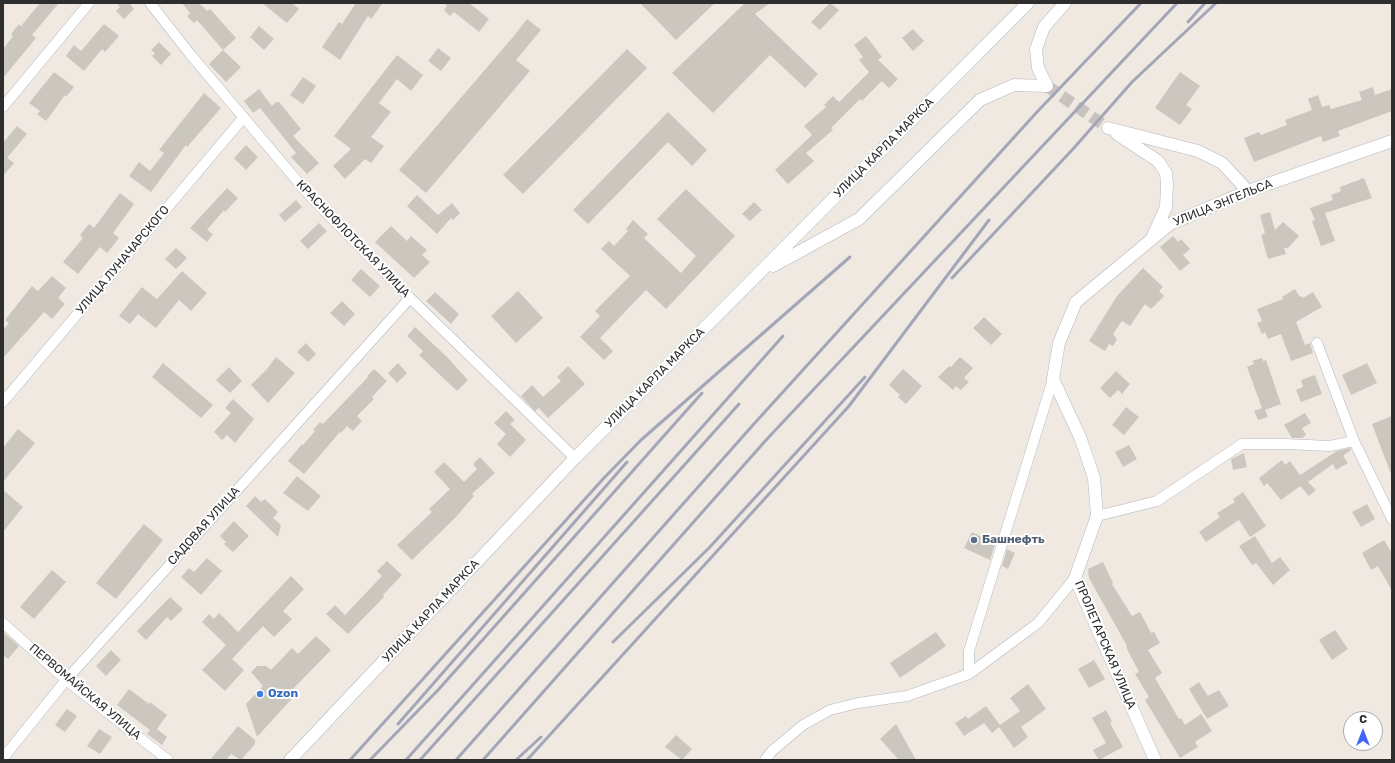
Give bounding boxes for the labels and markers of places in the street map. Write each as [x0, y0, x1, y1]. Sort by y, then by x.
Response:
place label: Башнефть [982, 533, 1045, 547]
marker: Башнефть [969, 535, 979, 545]
place label: Ozon [268, 687, 298, 701]
marker: Ozon [255, 689, 265, 699]

